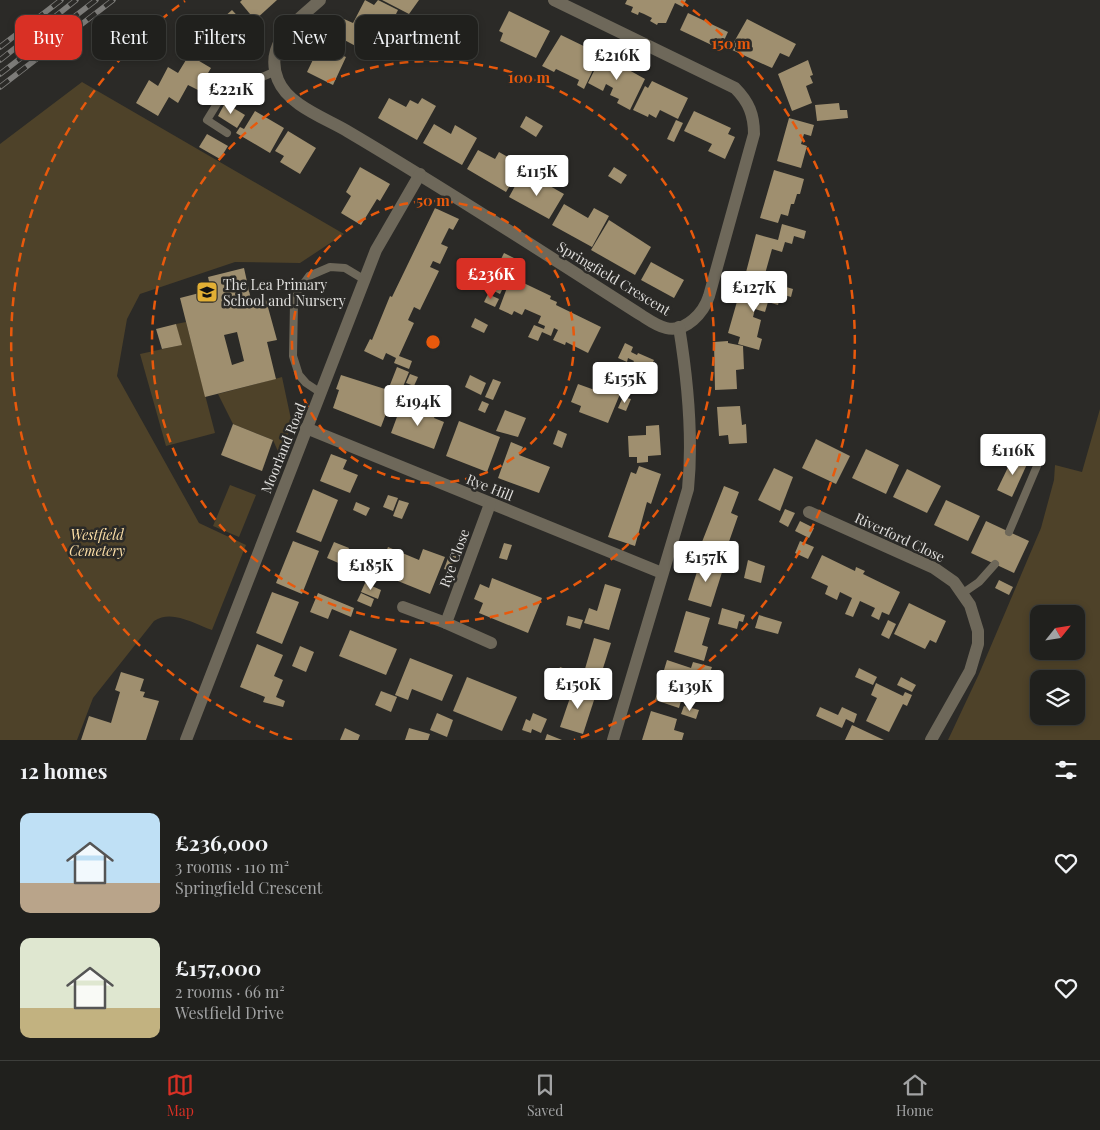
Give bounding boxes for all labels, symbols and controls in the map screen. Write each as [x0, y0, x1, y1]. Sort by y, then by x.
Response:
chip: Buy [15, 15, 82, 60]
chip: Rent [92, 15, 166, 60]
chip: Filters [176, 15, 264, 60]
chip: New [274, 15, 345, 60]
chip: Apartment [355, 15, 478, 60]
text: 150 m [711, 33, 751, 53]
pin: £216K [582, 38, 652, 81]
text: £216K [594, 44, 640, 65]
text: 100 m [508, 67, 551, 87]
pin: £221K [196, 72, 266, 115]
text: £221K [209, 78, 253, 99]
pin: £115K [502, 154, 572, 197]
text: £115K [516, 160, 558, 181]
text: 50 m [416, 190, 450, 210]
street label: Springfield Crescent [554, 237, 675, 320]
pin: £236K [456, 258, 526, 300]
text: £236K [467, 263, 515, 284]
pin: £127K [719, 270, 789, 313]
place label: The Lea Primary School and Nursery [223, 275, 346, 310]
text: £127K [732, 276, 776, 297]
school or university icon: The Lea Primary School and Nursery [195, 280, 219, 304]
centre of rings [424, 333, 442, 351]
pin: £155K [590, 362, 660, 404]
text: £155K [604, 367, 646, 388]
pin: £194K [383, 384, 453, 427]
text: £194K [395, 390, 441, 411]
street label: Moorland Road [256, 400, 310, 496]
pin: £116K [978, 434, 1048, 476]
text: £116K [991, 439, 1035, 460]
street label: Rye Hill [464, 469, 516, 505]
street label: Riverford Close [852, 508, 948, 566]
park label: Westfield Cemetery [69, 525, 125, 560]
street label: Rye Close [435, 526, 473, 590]
pin: £157K [671, 540, 741, 583]
text: £157K [685, 546, 727, 567]
pin: £185K [336, 548, 406, 591]
text: £185K [349, 554, 393, 575]
north arrow [1030, 605, 1085, 660]
map controls [1030, 605, 1085, 725]
pin: £150K [543, 668, 613, 710]
pin: £139K [655, 670, 725, 712]
button: layers [1030, 670, 1085, 725]
text: £150K [555, 673, 601, 694]
text: £139K [668, 675, 712, 696]
text: 12 homes [20, 756, 107, 784]
icon: filters [1052, 756, 1080, 784]
text: £236,000 [175, 828, 268, 856]
icon: home [60, 833, 120, 893]
icon: heart [1052, 849, 1080, 877]
text: 3 rooms · 110 m² [175, 856, 289, 877]
text: Springfield Crescent [175, 877, 322, 898]
text: £157,000 [175, 953, 261, 981]
icon: home [60, 958, 120, 1018]
icon: heart [1052, 974, 1080, 1002]
text: 2 rooms · 66 m² [175, 981, 285, 1002]
text: Westfield Drive [175, 1002, 284, 1023]
tab: Map [166, 1071, 194, 1120]
tab: Saved [527, 1071, 563, 1120]
tab: Home [896, 1071, 934, 1120]

